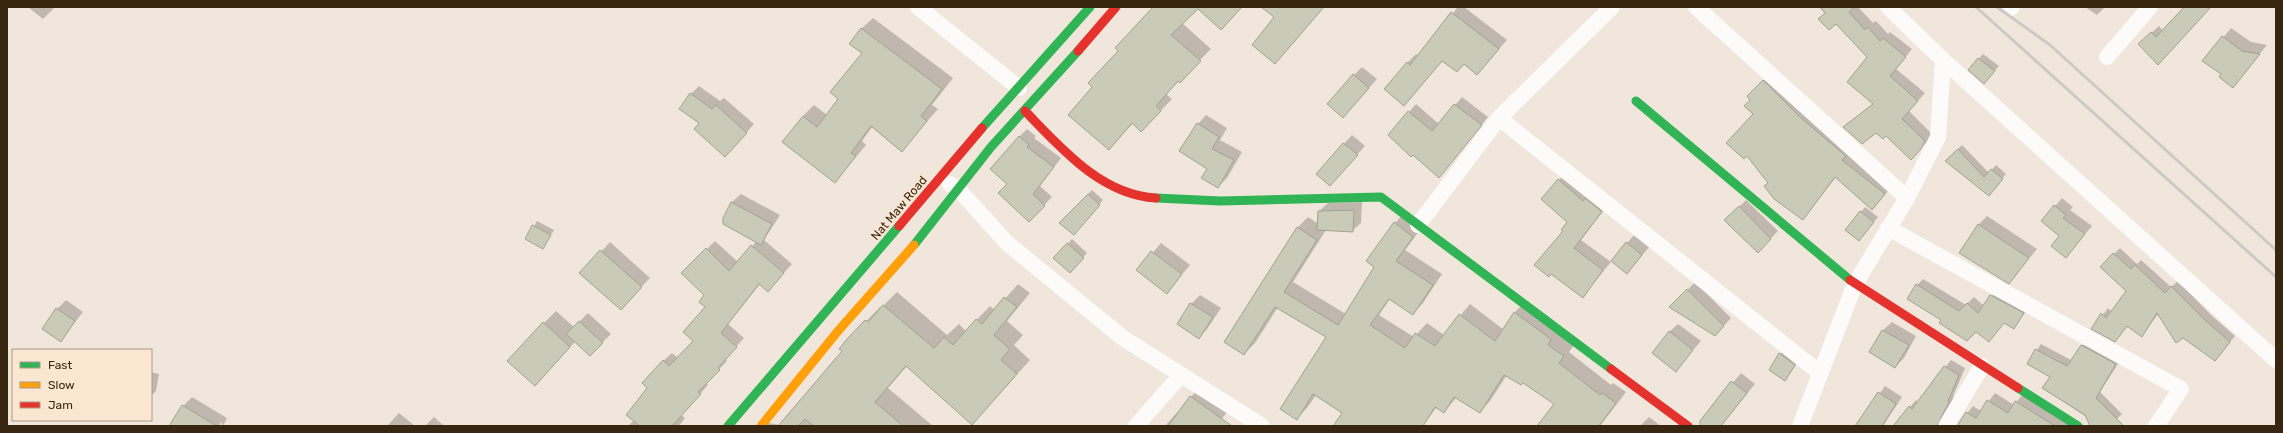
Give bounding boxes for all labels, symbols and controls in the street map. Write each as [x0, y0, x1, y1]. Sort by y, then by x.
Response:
street label: Nat Maw Road [868, 173, 930, 243]
legend [12, 349, 152, 421]
text: Fast [48, 358, 72, 372]
text: Slow [48, 378, 75, 392]
text: Jam [48, 398, 73, 412]

